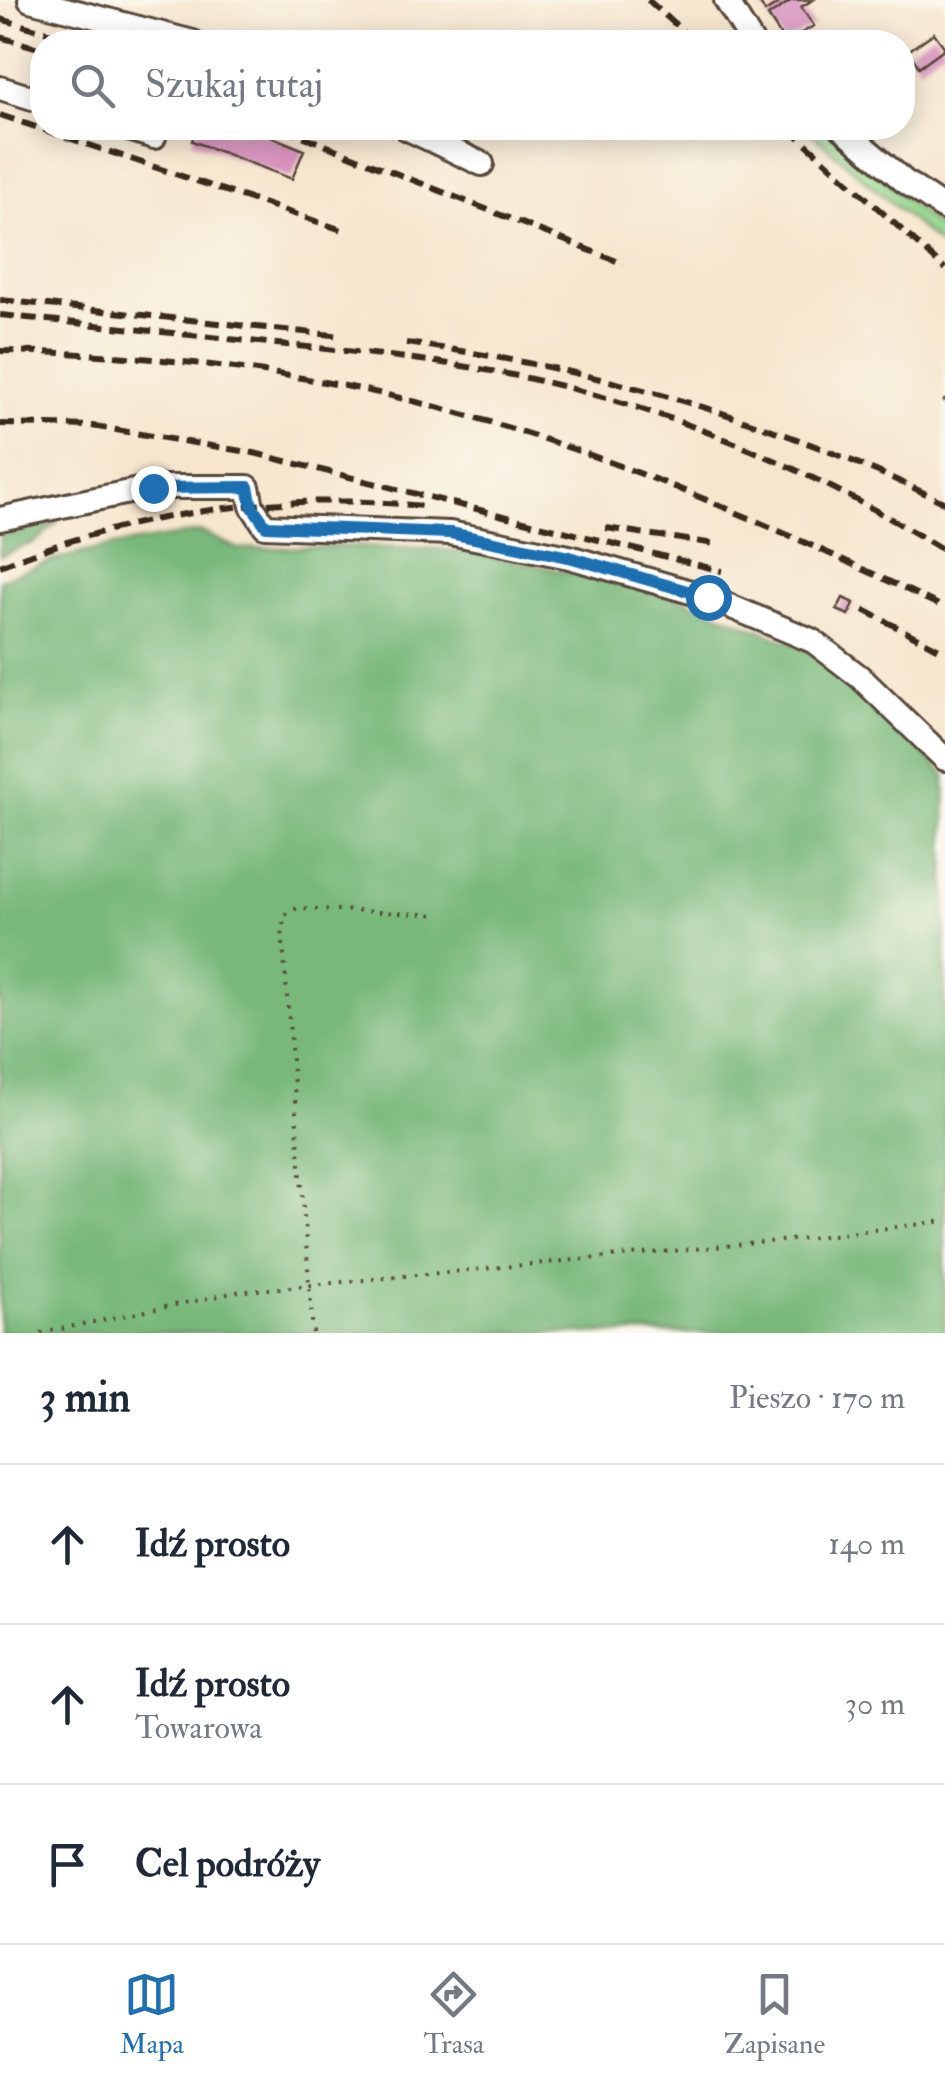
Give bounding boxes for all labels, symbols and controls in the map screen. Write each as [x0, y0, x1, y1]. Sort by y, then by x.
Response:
search box [30, 30, 915, 140]
icon: search [65, 58, 120, 113]
text: Szukaj tutaj [145, 61, 323, 109]
route end [131, 466, 177, 512]
route start [686, 575, 732, 621]
text: 3 min [40, 1372, 130, 1424]
text: Pieszo · 170 m [729, 1378, 905, 1418]
icon: ahead [40, 1517, 95, 1572]
text: Idź prosto [135, 1520, 290, 1568]
text: 140 m [828, 1524, 905, 1564]
text: Idź prosto [135, 1660, 290, 1708]
icon: ahead [40, 1677, 95, 1732]
text: 30 m [845, 1684, 905, 1724]
text: Towarowa [135, 1708, 262, 1748]
icon: arrive [40, 1837, 95, 1892]
text: Cel podróży [135, 1840, 320, 1888]
tab: Mapa [120, 1967, 184, 2062]
tab: Trasa [424, 1967, 484, 2062]
tab: Zapisane [724, 1967, 825, 2062]

